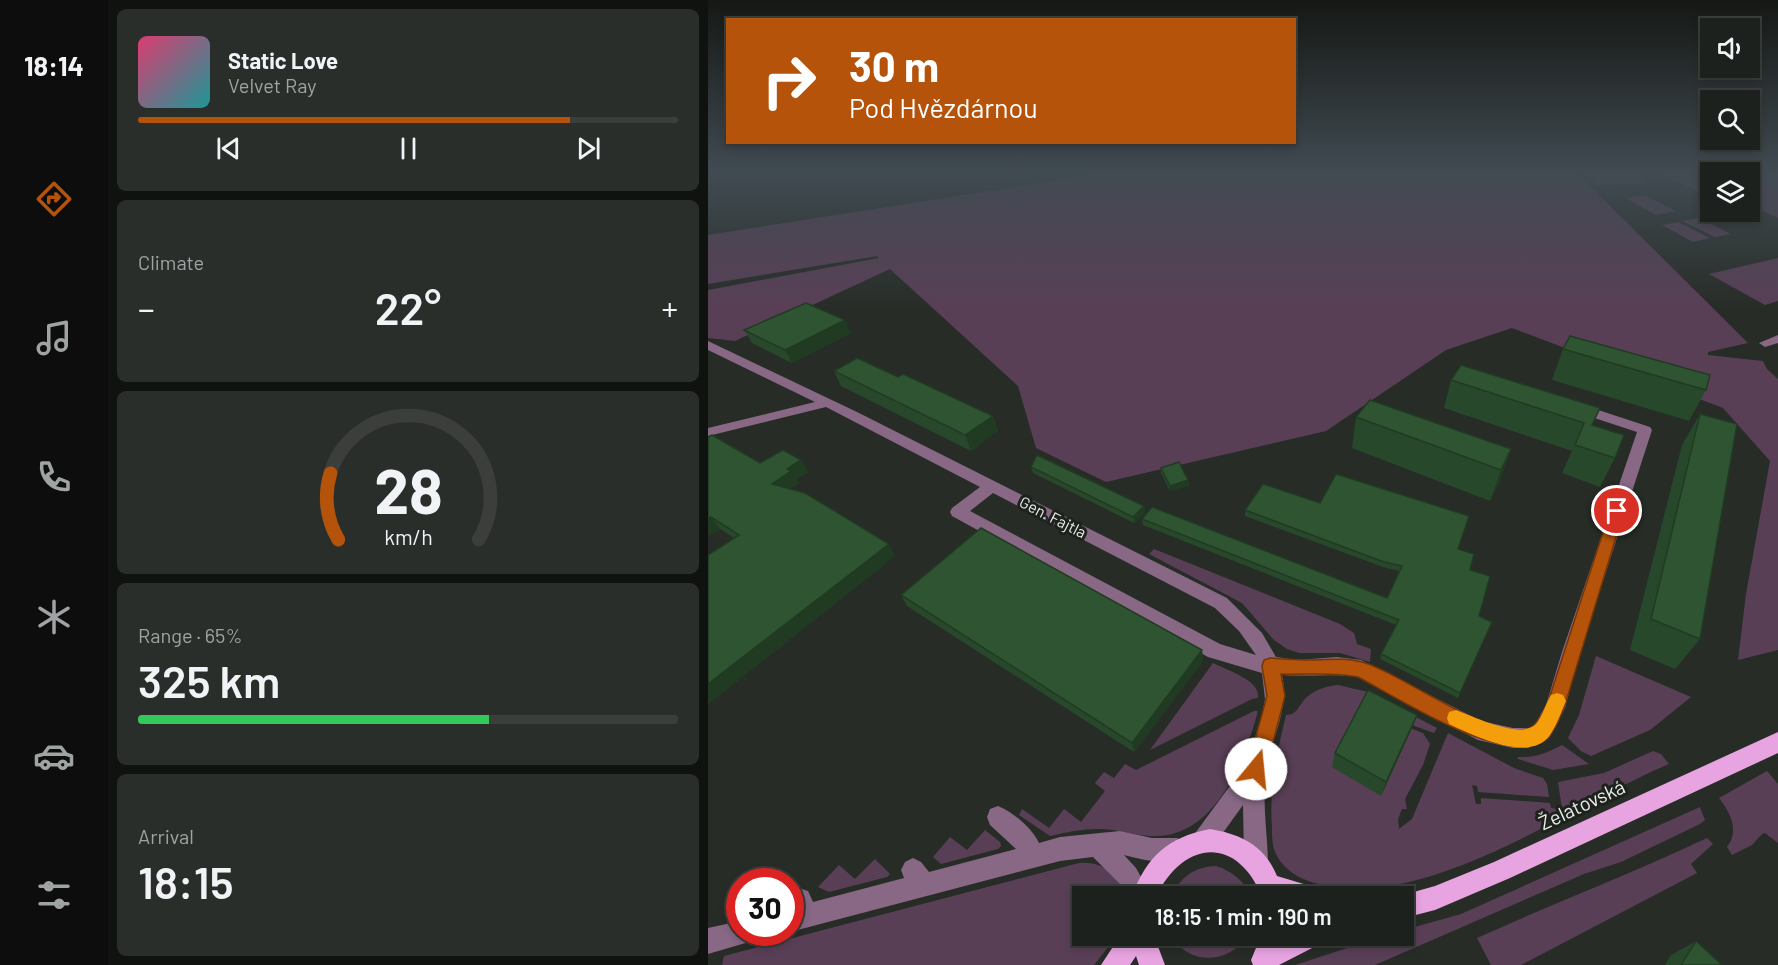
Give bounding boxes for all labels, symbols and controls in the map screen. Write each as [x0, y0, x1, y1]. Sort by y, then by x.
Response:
map controls [1700, 18, 1760, 222]
button: sound [1700, 18, 1760, 78]
text: 30 m [849, 40, 939, 90]
icon: right [750, 42, 828, 120]
text: Static Love [228, 47, 338, 73]
text: 18:14 [24, 49, 84, 81]
text: Velvet Ray [228, 73, 317, 97]
button: search [1700, 90, 1760, 150]
text: Pod Hvězdárnou [849, 91, 1038, 123]
icon: previous [212, 132, 245, 165]
icon: pause [392, 132, 425, 165]
icon: next [572, 132, 605, 165]
button: layers [1700, 162, 1760, 222]
icon: directions [33, 178, 75, 220]
text: Climate [138, 250, 204, 274]
text: 22° [375, 280, 441, 334]
text: − [138, 288, 155, 328]
text: + [661, 288, 678, 328]
icon: music [33, 317, 75, 359]
text: 28 [374, 452, 442, 526]
icon: phone [33, 456, 75, 498]
pin [1591, 485, 1642, 536]
street label: Gen. Fajtla [1017, 492, 1090, 542]
icon: arrive [1600, 494, 1633, 527]
text: km/h [384, 524, 432, 549]
icon: climate [33, 596, 75, 638]
text: Range · 65% [138, 623, 242, 647]
text: 325 km [138, 653, 280, 707]
icon: car [33, 735, 75, 777]
position arrow [1224, 737, 1288, 801]
street label: Želatovská [1535, 774, 1629, 834]
text: Arrival [138, 824, 194, 848]
text: 18:15 [138, 854, 234, 908]
speed limit sign: 30 [726, 868, 804, 946]
icon: filters [33, 874, 75, 916]
text: 18:15 · 1 min · 190 m [1155, 903, 1331, 929]

